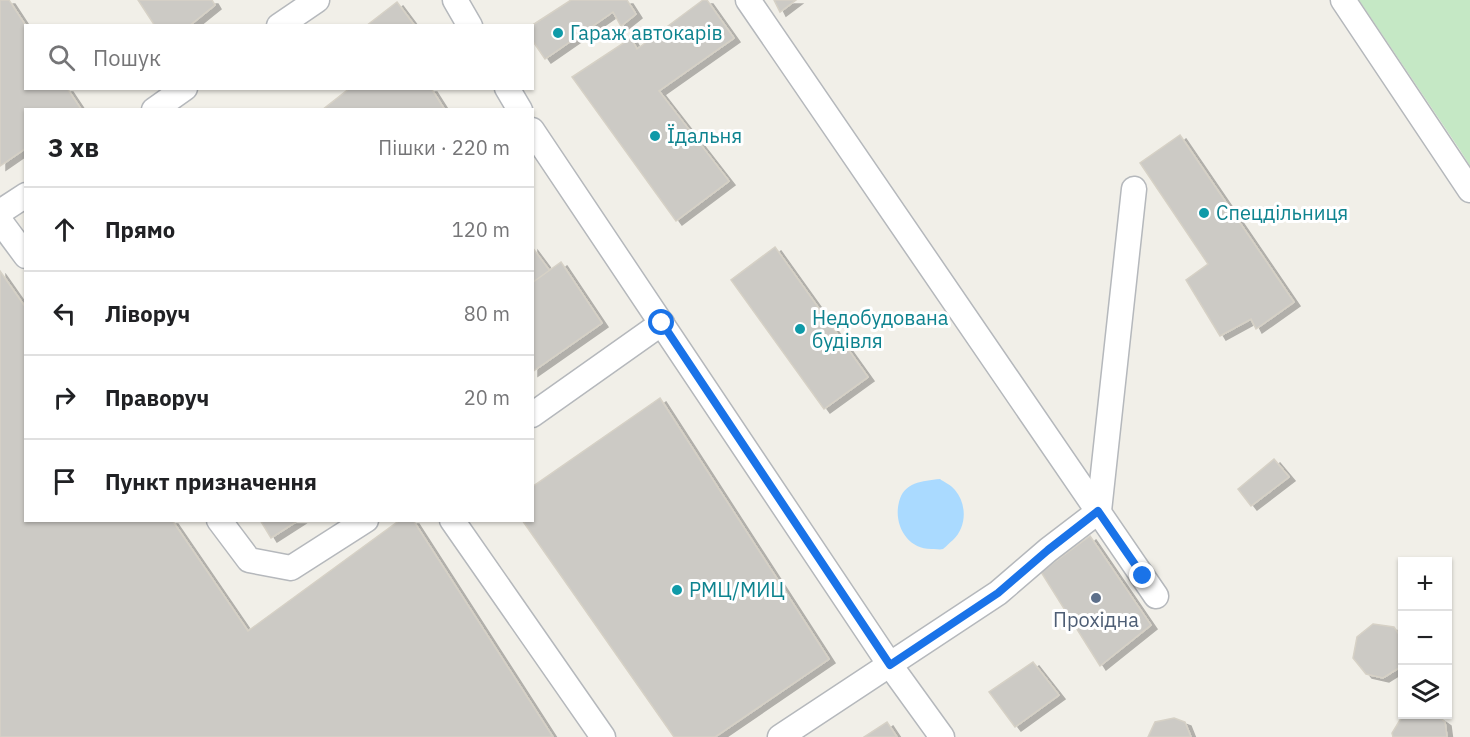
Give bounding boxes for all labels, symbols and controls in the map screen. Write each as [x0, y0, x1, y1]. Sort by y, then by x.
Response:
place label: Гараж автокарів [570, 19, 723, 46]
search box [24, 24, 534, 90]
marker: Гараж автокарів [551, 26, 565, 40]
icon: search [45, 41, 78, 74]
text: Пошук [93, 43, 161, 72]
place label: Їдальня [667, 122, 742, 149]
marker: Їдальня [648, 129, 662, 143]
text: 3 хв [48, 130, 99, 164]
text: Пішки · 220 m [378, 134, 510, 161]
place label: Спецдільниця [1216, 199, 1348, 226]
marker: Спецдільниця [1197, 206, 1211, 220]
icon: ahead [48, 213, 81, 246]
text: Прямо [105, 215, 175, 244]
text: 120 m [452, 216, 510, 243]
icon: left [48, 297, 81, 330]
text: Ліворуч [105, 299, 190, 328]
text: 80 m [464, 300, 510, 327]
place label: Недобудована будівля [812, 304, 949, 354]
route start [648, 309, 674, 335]
marker: Недобудована будівля [793, 322, 807, 336]
icon: right [48, 381, 81, 414]
text: Праворуч [105, 383, 209, 412]
text: 20 m [464, 384, 510, 411]
icon: arrive [48, 465, 81, 498]
text: Пункт призначення [105, 467, 317, 496]
map controls [1398, 557, 1452, 719]
button: + [1398, 557, 1452, 611]
route end [1129, 562, 1155, 588]
place label: РМЦ/МИЦ [689, 576, 785, 603]
marker: РМЦ/МИЦ [670, 583, 684, 597]
marker: Прохідна [1089, 591, 1103, 605]
place label: Прохідна [1053, 606, 1139, 633]
button: − [1398, 611, 1452, 665]
button: layers [1398, 665, 1452, 719]

